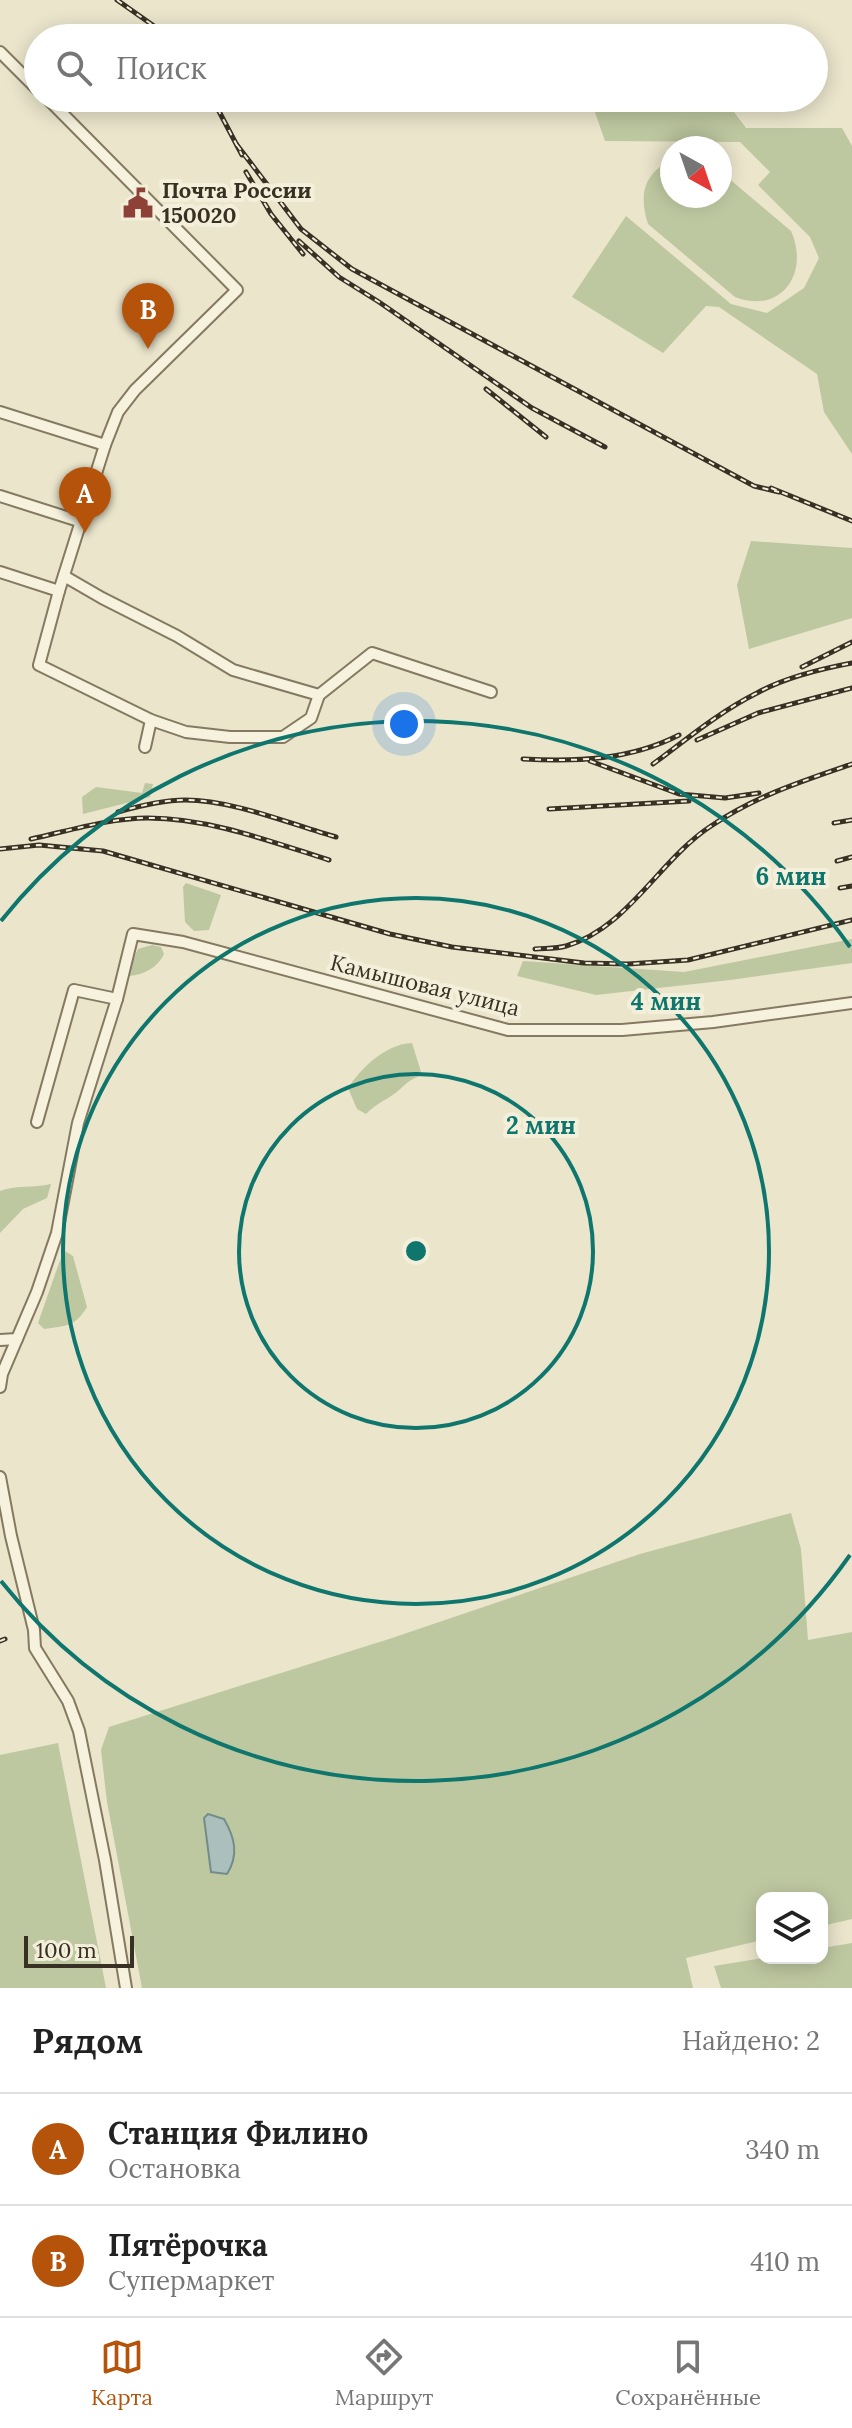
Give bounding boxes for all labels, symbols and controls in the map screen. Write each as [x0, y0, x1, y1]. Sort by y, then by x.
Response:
search box [24, 24, 828, 112]
icon: search [52, 46, 96, 90]
text: Поиск [116, 49, 207, 87]
north arrow [660, 136, 732, 208]
place label: Почта России 150020 [162, 176, 312, 229]
public building icon: Почта России 150020 [121, 186, 155, 220]
pin: B [122, 283, 174, 349]
pin: A [59, 467, 111, 533]
your location [384, 704, 424, 744]
text: 6 мин [755, 861, 827, 892]
street label: Камышовая улица [328, 948, 522, 1022]
text: 4 мин [631, 986, 701, 1017]
text: 2 мин [506, 1110, 576, 1141]
centre of rings [402, 1237, 430, 1265]
map controls [756, 1892, 828, 1964]
button: layers [756, 1892, 828, 1964]
scale bar [24, 1932, 134, 1968]
text: 100 m [36, 1936, 97, 1964]
text: Рядом [32, 2019, 143, 2062]
text: Найдено: 2 [682, 2024, 820, 2057]
text: Станция Филино [108, 2114, 368, 2152]
text: A [49, 2133, 67, 2166]
text: 340 m [745, 2133, 820, 2166]
text: Остановка [108, 2152, 241, 2185]
text: Пятёрочка [108, 2226, 268, 2264]
text: B [49, 2245, 67, 2278]
text: 410 m [750, 2245, 820, 2278]
text: Супермаркет [108, 2264, 274, 2297]
tab: Карта [91, 2335, 153, 2411]
tab: Маршрут [335, 2335, 433, 2411]
tab: Сохранённые [615, 2335, 761, 2411]

